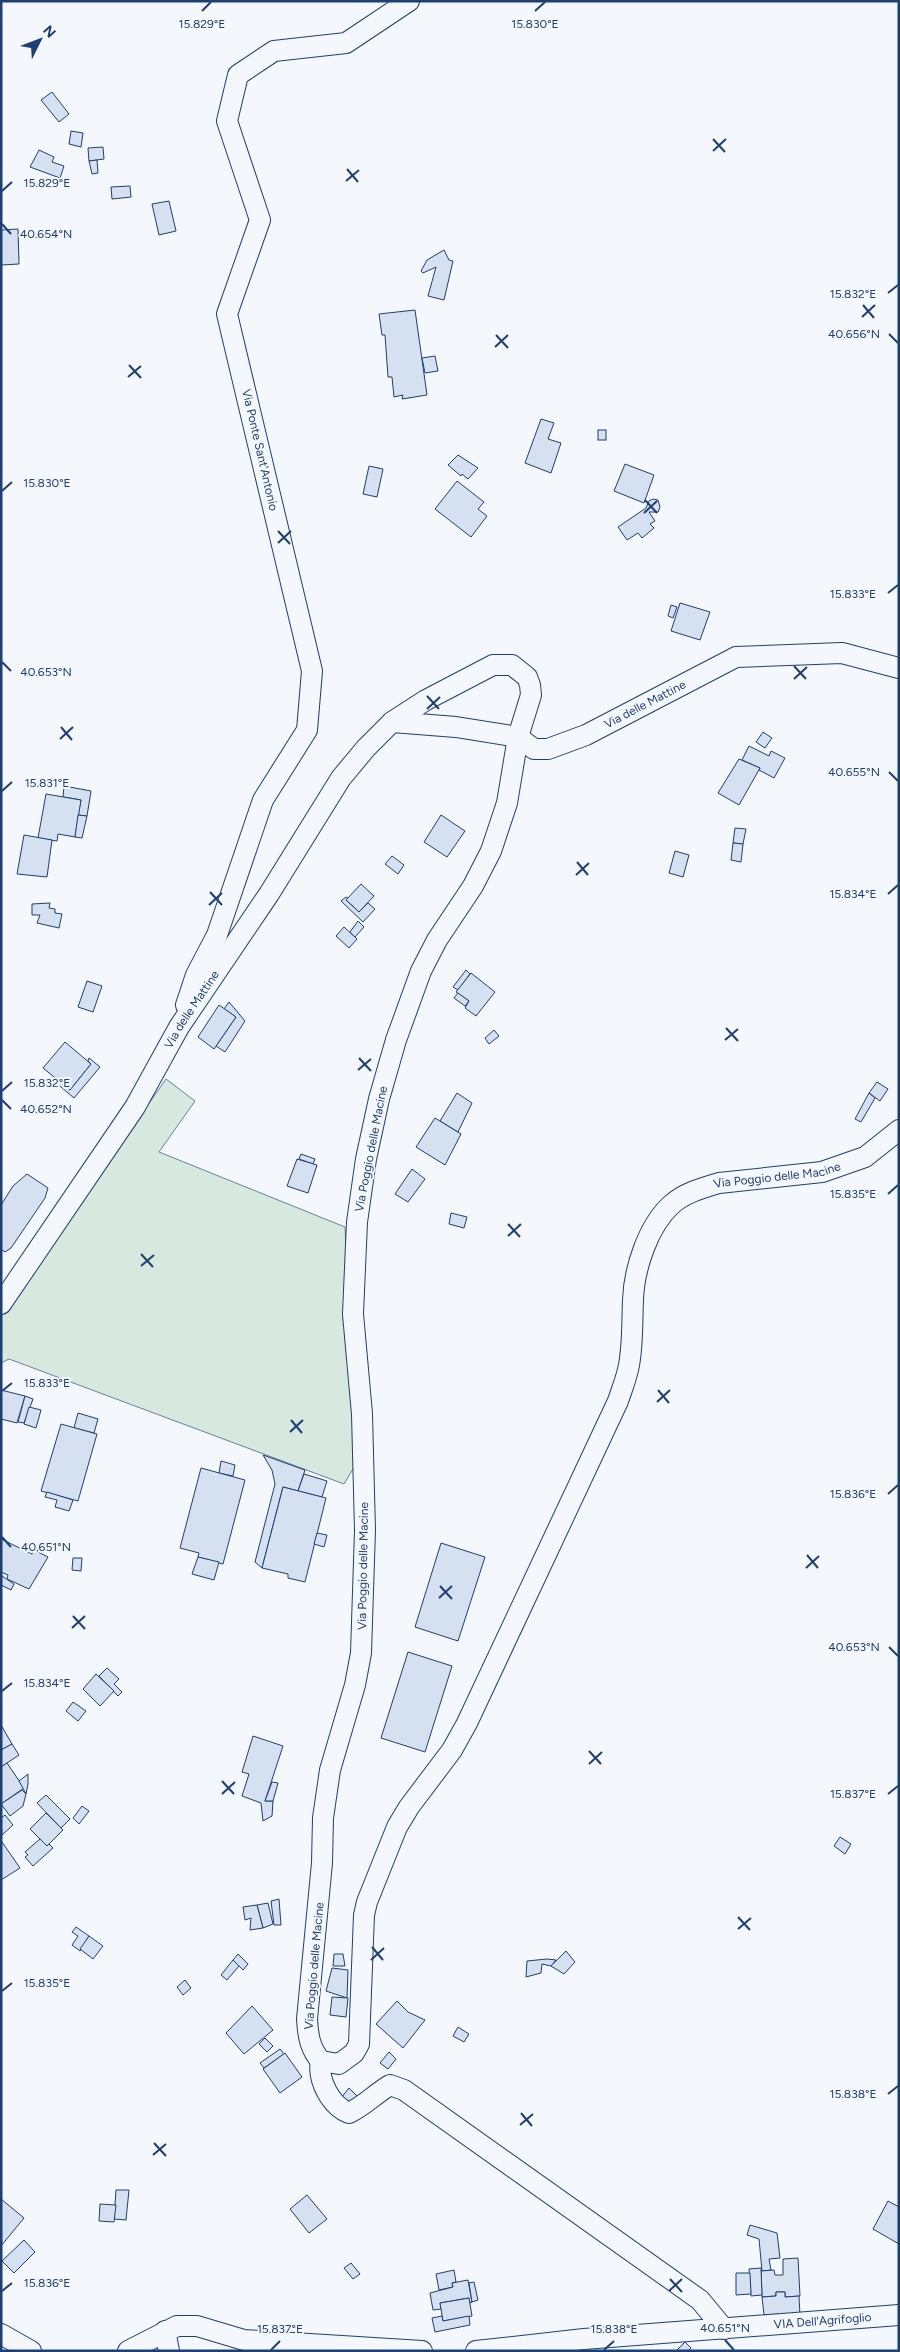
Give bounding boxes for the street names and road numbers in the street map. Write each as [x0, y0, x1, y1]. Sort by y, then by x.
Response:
street label: Via Ponte Sant'Antonio [239, 388, 281, 512]
street label: Via delle Mattine [602, 677, 689, 731]
street label: Via delle Mattine [161, 968, 222, 1051]
street label: Via Poggio delle Macine [352, 1084, 390, 1213]
street label: Via Poggio delle Macine [712, 1159, 843, 1191]
street label: Via Poggio delle Macine [355, 1501, 371, 1630]
street label: Via Poggio delle Macine [301, 1901, 327, 2030]
street label: VIA Dell'Agrifoglio [773, 2310, 872, 2332]

